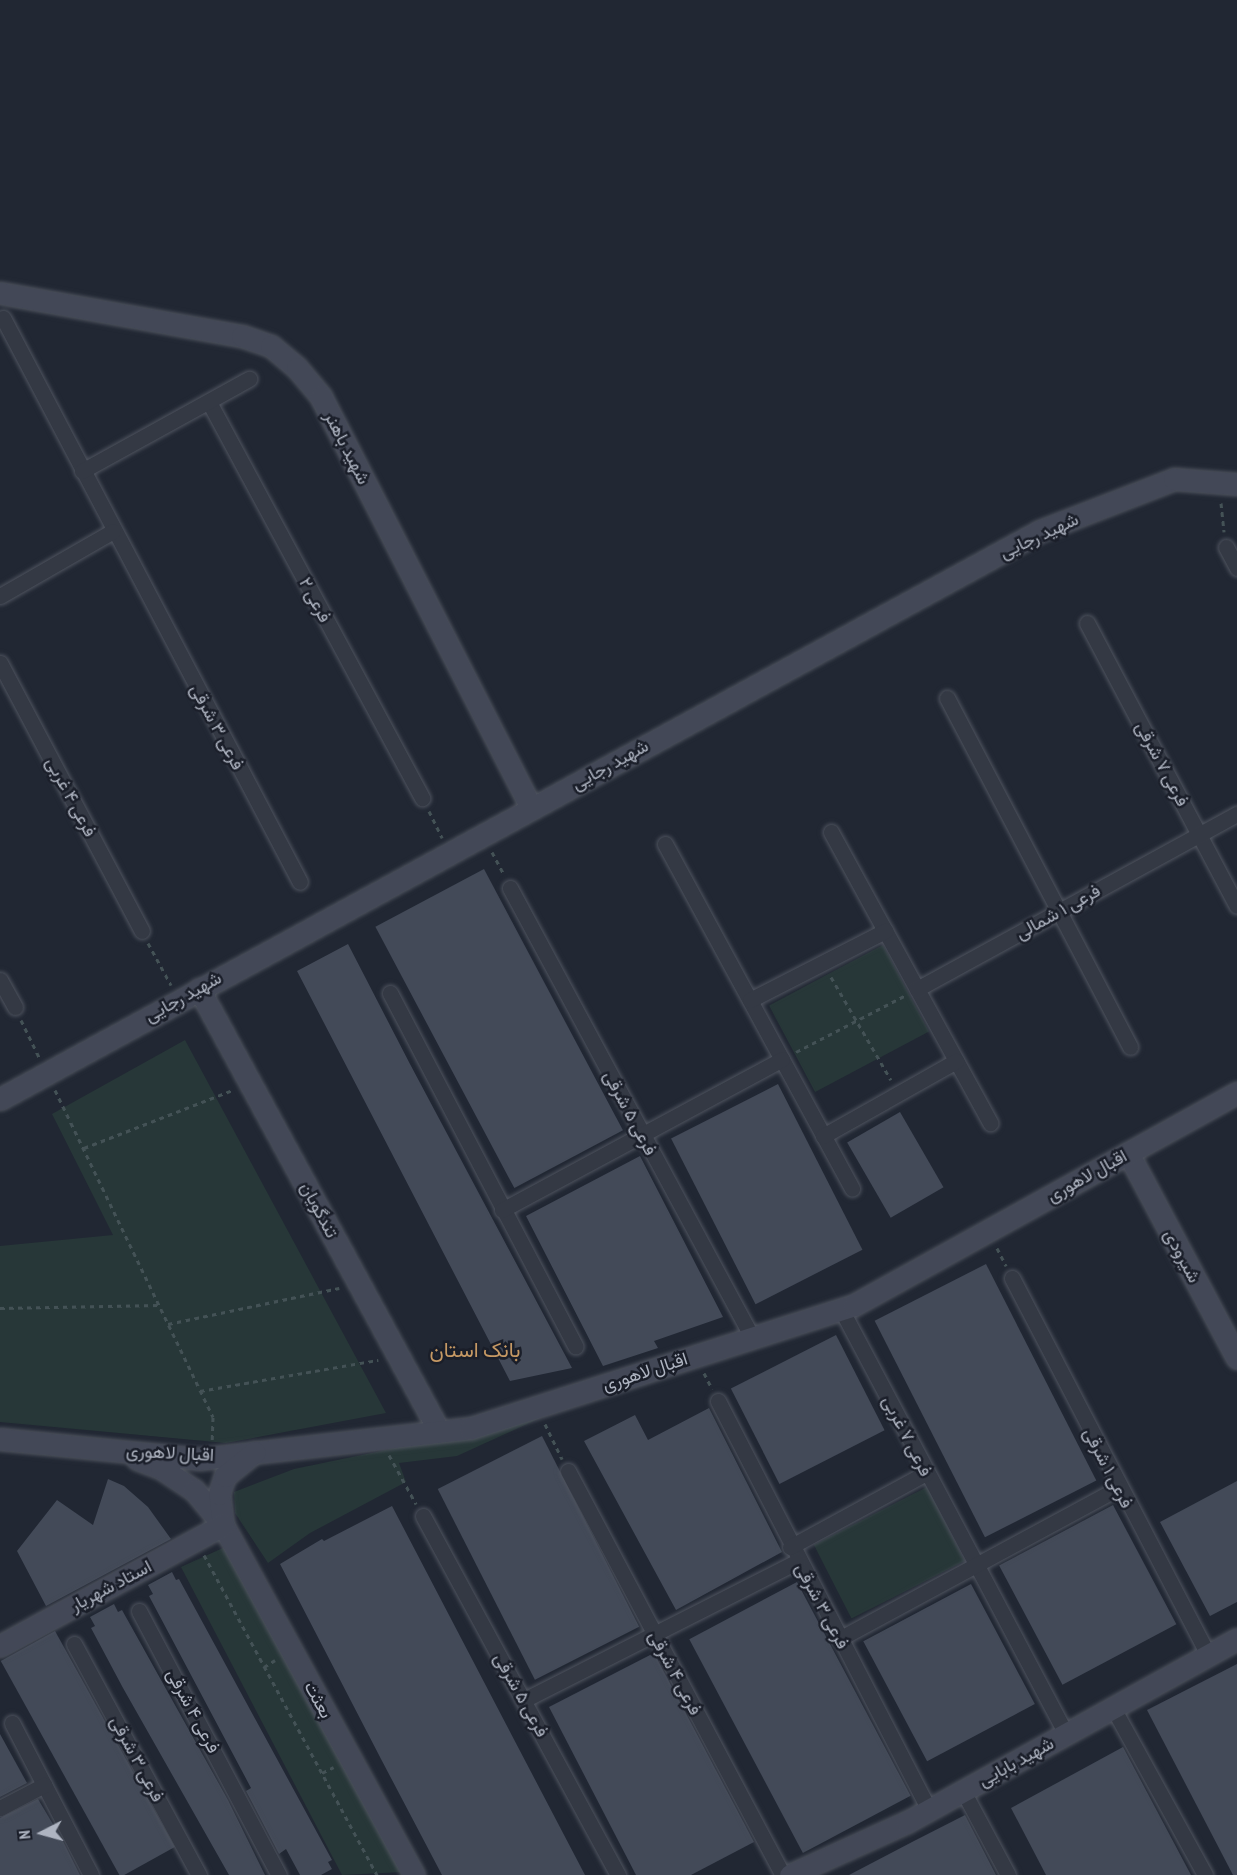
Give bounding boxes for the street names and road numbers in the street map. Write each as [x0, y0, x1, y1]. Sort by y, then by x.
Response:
street label: شهید باهنر [320, 408, 374, 488]
street label: شهید رجایی [996, 508, 1082, 564]
street label: فرعی ۲ [294, 574, 336, 626]
street label: فرعی ۳ شرقی [185, 680, 249, 774]
street label: فرعی ۷ شرقی [1131, 718, 1193, 810]
street label: شهید رجایی [568, 735, 652, 795]
street label: فرعی ۴ غربی [41, 753, 101, 841]
street label: فرعی ۱ شمالی [1012, 880, 1104, 944]
street label: شهید رجایی [141, 967, 225, 1027]
street label: فرعی ۵ شرقی [599, 1067, 661, 1159]
street label: اقبال لاهوری [1043, 1145, 1131, 1207]
street label: تندگویان [295, 1178, 343, 1242]
street label: شیرودی [1159, 1226, 1205, 1286]
street label: اقبال لاهوری [600, 1348, 690, 1396]
street label: فرعی ۷ غربی [877, 1392, 937, 1480]
street label: فرعی ۱ شرقی [1079, 1424, 1137, 1512]
street label: اقبال لاهوری [125, 1440, 215, 1466]
street label: استاد شهریار [67, 1556, 155, 1616]
street label: فرعی ۳ شرقی [790, 1559, 854, 1653]
street label: فرعی ۴ شرقی [644, 1627, 706, 1719]
street label: فرعی ۵ شرقی [489, 1649, 553, 1741]
street label: فرعی ۴ شرقی [162, 1665, 224, 1757]
street label: بعثت [299, 1678, 337, 1722]
street label: فرعی ۳ شرقی [105, 1712, 169, 1806]
street label: شهید بابایی [975, 1732, 1057, 1792]

